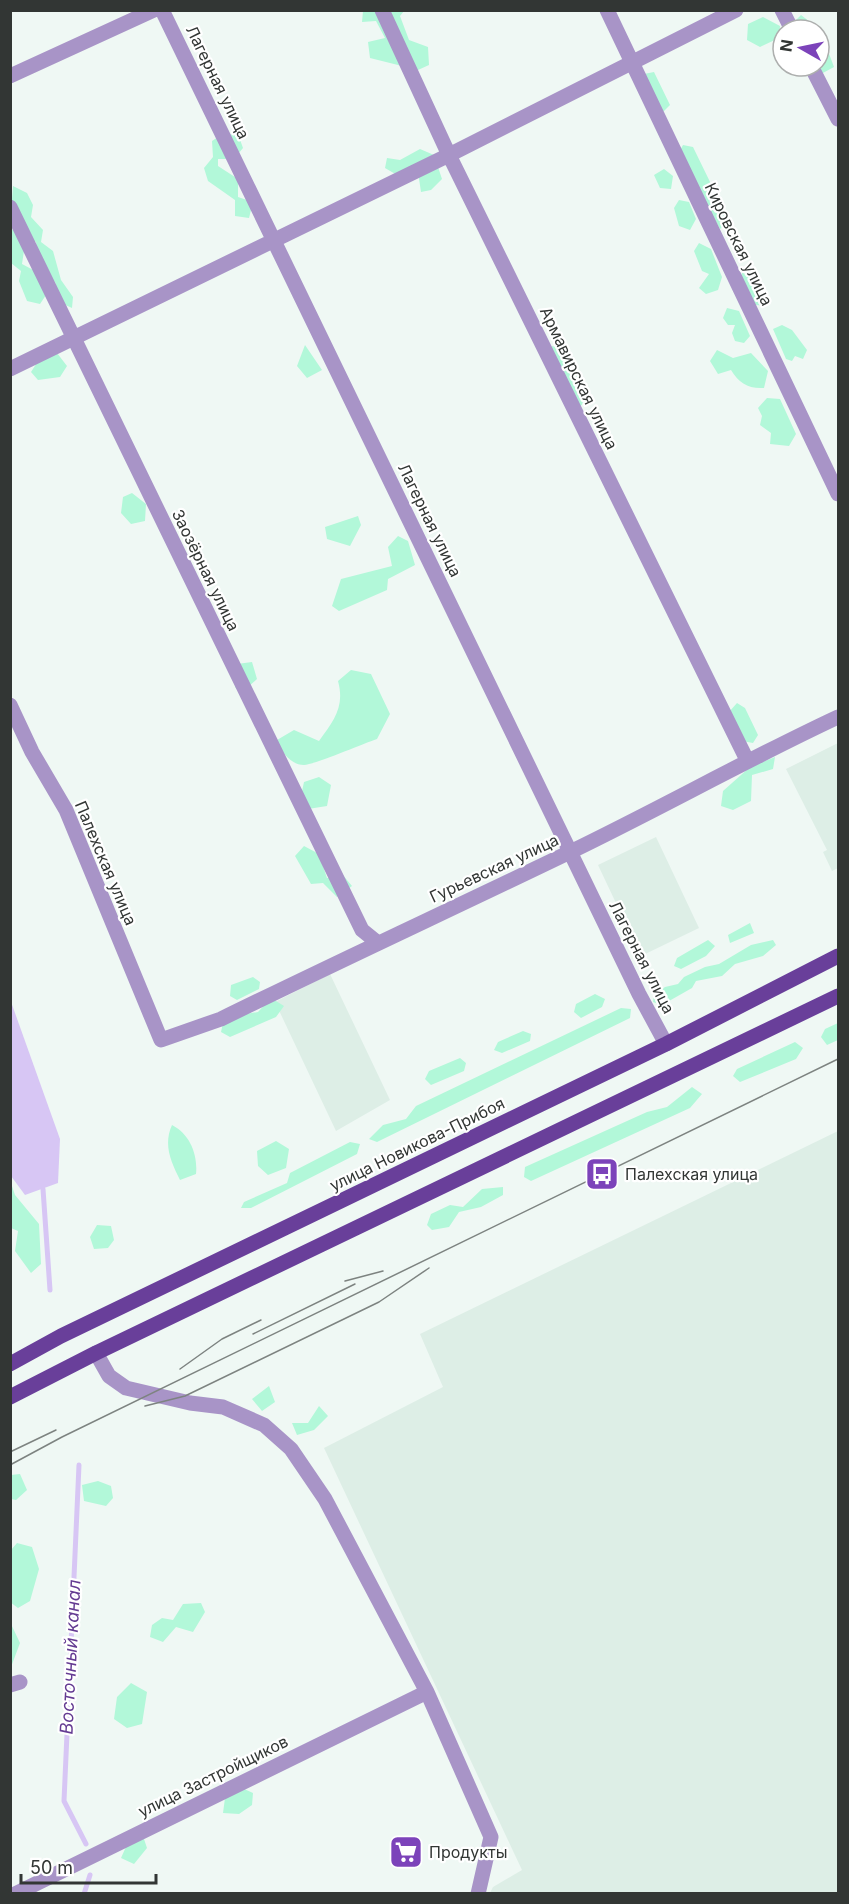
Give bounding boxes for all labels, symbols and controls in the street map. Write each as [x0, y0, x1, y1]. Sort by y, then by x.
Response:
north arrow [771, 18, 831, 78]
street label: Лагерная улица [182, 22, 254, 142]
text: N [775, 38, 797, 53]
street label: Кировская улица [701, 179, 777, 309]
street label: Армавирская улица [536, 303, 622, 453]
street label: Лагерная улица [394, 460, 466, 580]
street label: Заозёрная улица [168, 506, 244, 634]
street label: Палехская улица [71, 798, 141, 928]
street label: Гурьевская улица [426, 829, 562, 907]
street label: Лагерная улица [605, 897, 679, 1017]
street label: улица Новикова-Прибоя [326, 1093, 508, 1195]
bus stop icon: Палехская улица [584, 1156, 620, 1192]
place label: Палехская улица [625, 1164, 758, 1184]
water label: Восточный канал [55, 1579, 85, 1735]
street label: улица Застройщиков [135, 1731, 291, 1821]
supermarket icon: Продукты [388, 1834, 424, 1870]
place label: Продукты [429, 1842, 507, 1862]
scale bar [21, 1847, 156, 1885]
text: 50 m [30, 1857, 73, 1878]

